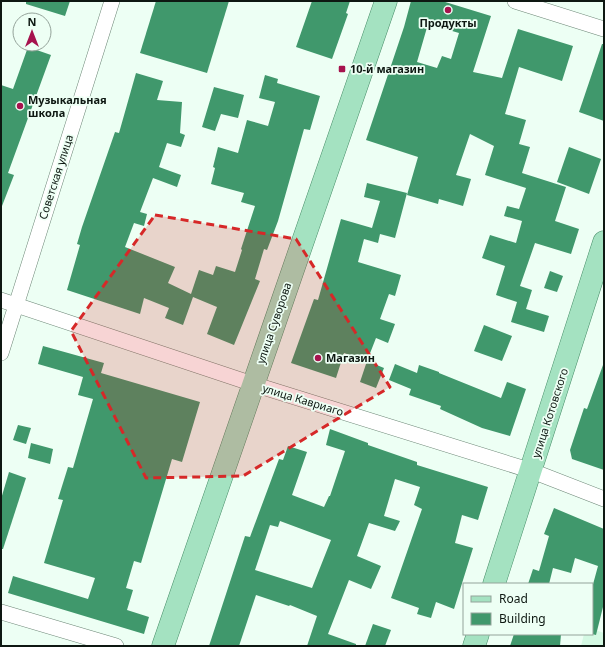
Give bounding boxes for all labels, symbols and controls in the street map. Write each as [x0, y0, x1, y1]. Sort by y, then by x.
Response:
marker: Продукты [443, 5, 453, 15]
north arrow [12, 12, 52, 52]
text: N [28, 14, 36, 29]
place label: Продукты [419, 15, 477, 30]
place label: 10-й магазин [350, 61, 424, 76]
marker: 10-й магазин [337, 64, 347, 74]
place label: Музыкальная школа [28, 92, 107, 120]
marker: Музыкальная школа [15, 101, 25, 111]
street label: Советская улица [35, 133, 76, 221]
street label: улица Суворова [253, 280, 294, 365]
place label: Магазин [326, 350, 375, 365]
marker: Магазин [313, 353, 323, 363]
street label: улица Котовского [528, 366, 571, 460]
street label: улица Кавриаго [261, 380, 346, 419]
legend [463, 583, 593, 635]
text: Road [499, 590, 528, 607]
text: Building [499, 610, 546, 627]

